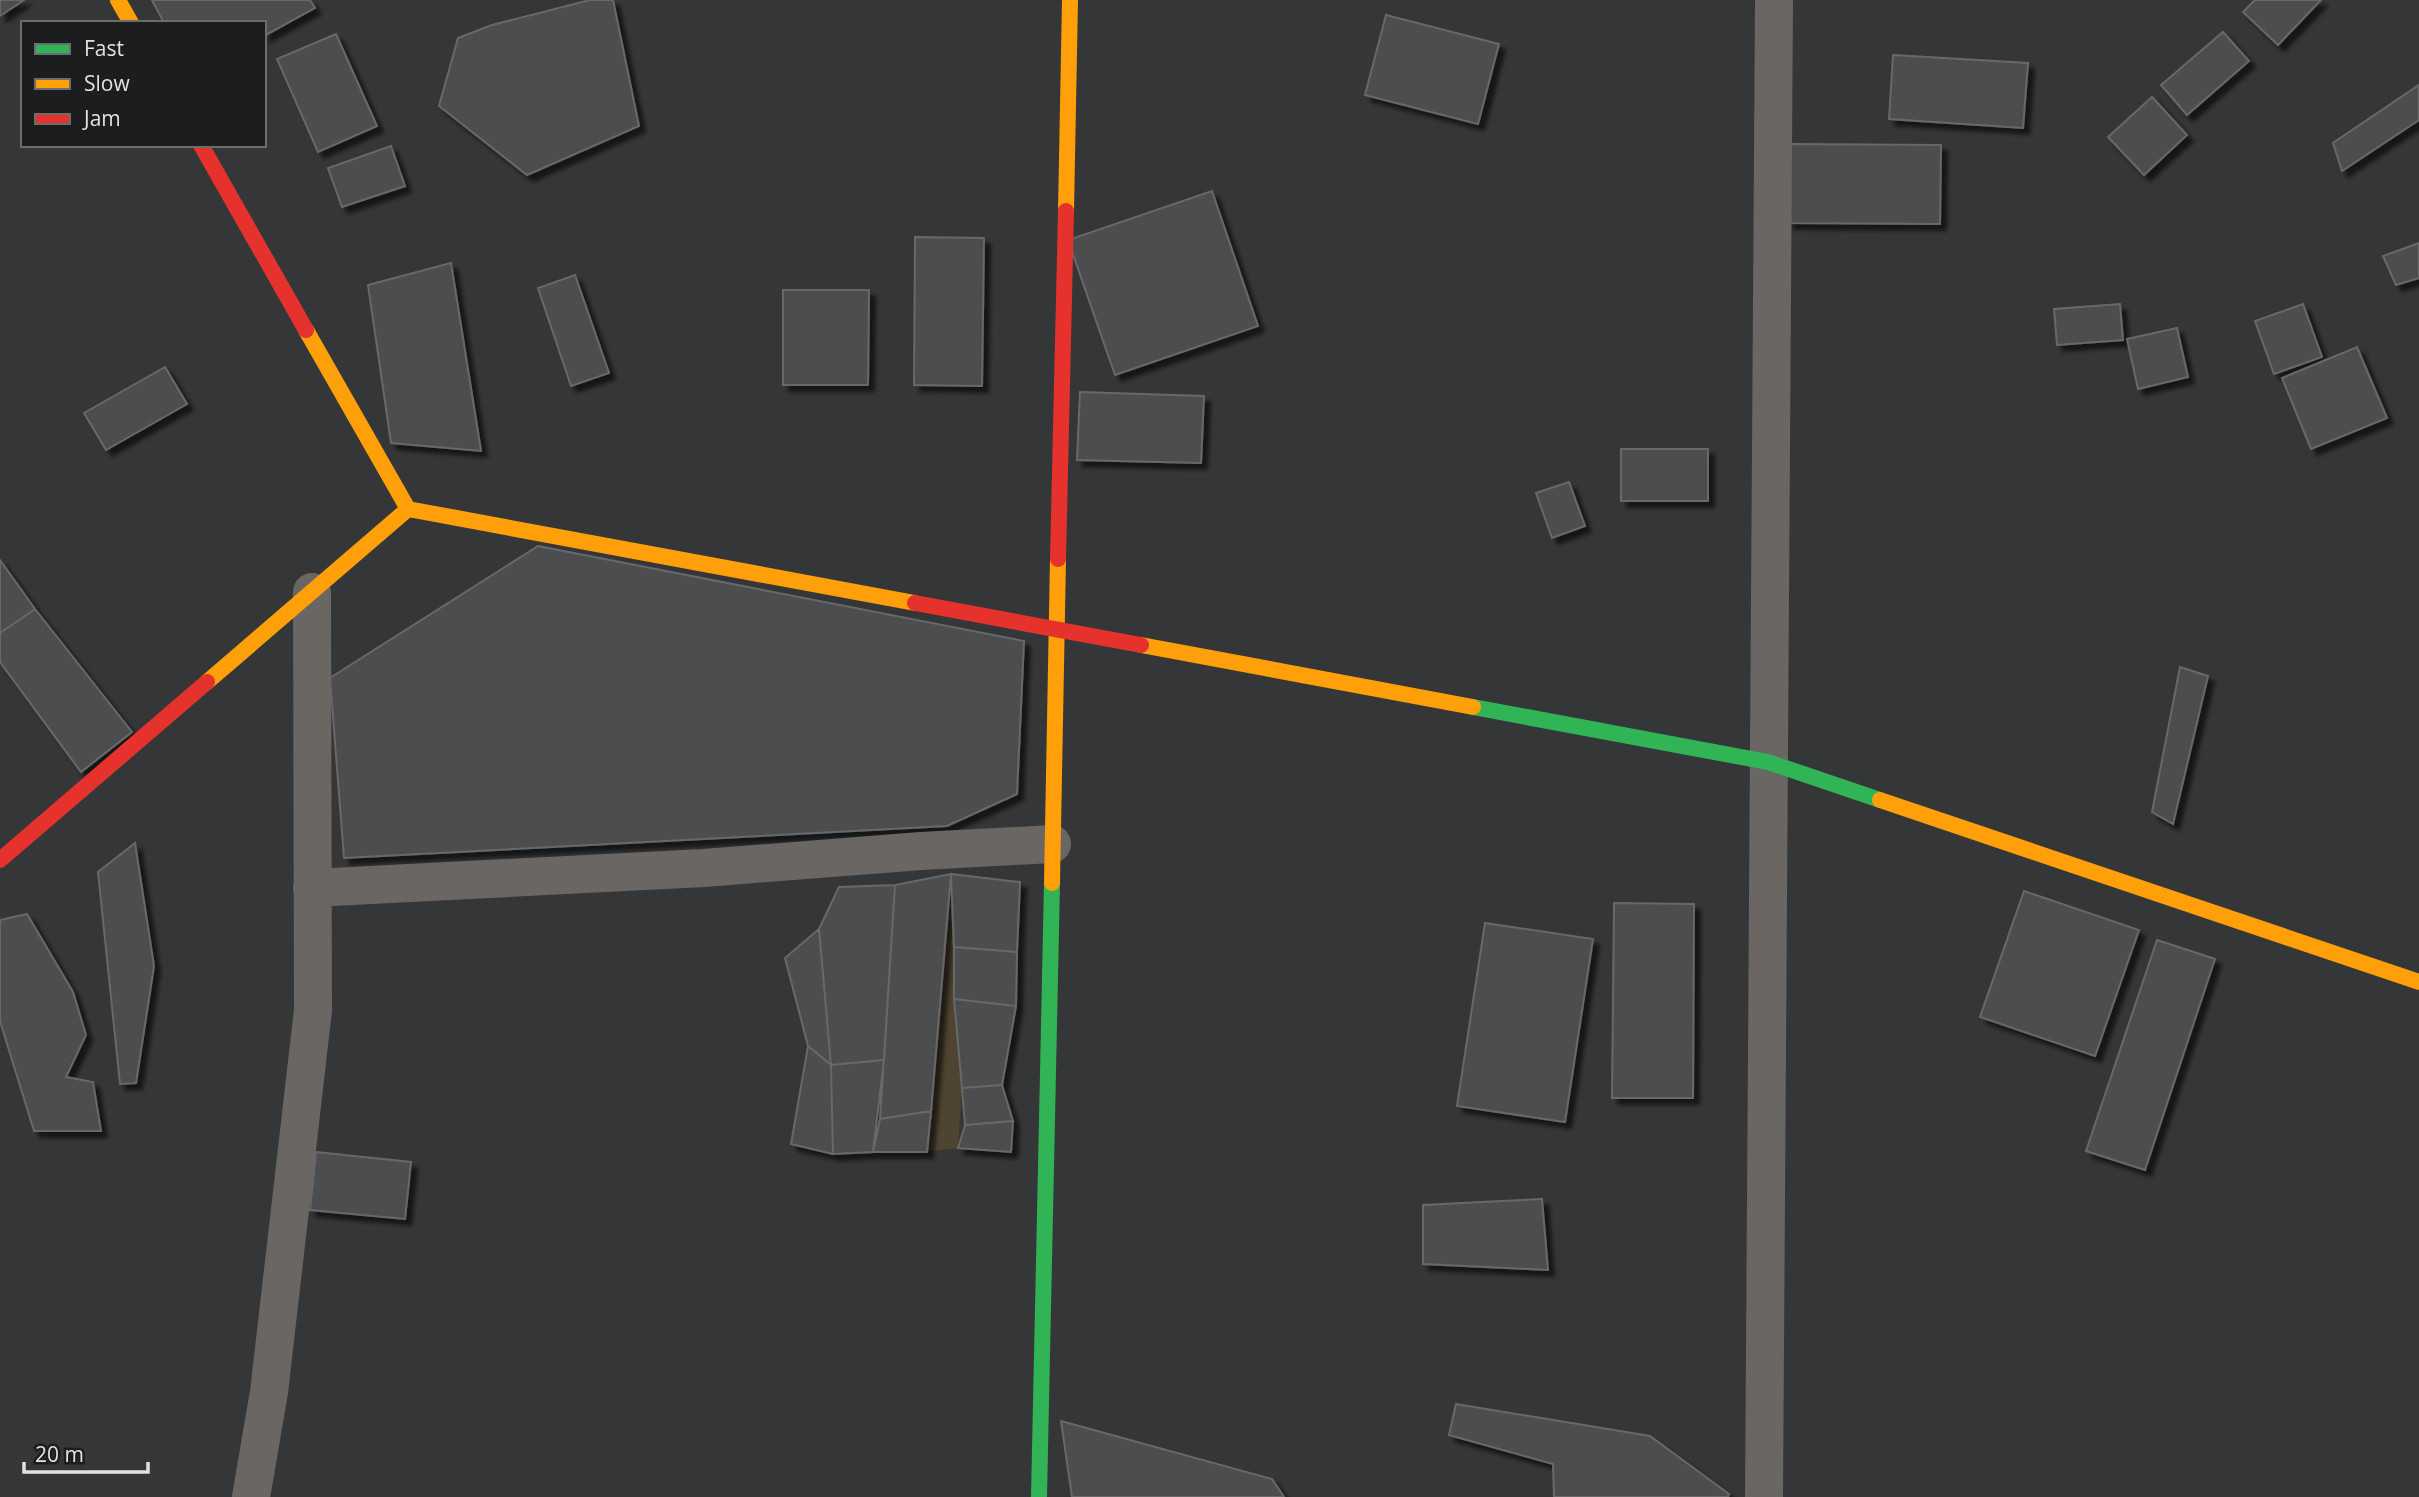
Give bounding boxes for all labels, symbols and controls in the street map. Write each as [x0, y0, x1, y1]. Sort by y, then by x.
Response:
legend [21, 21, 266, 147]
text: Fast [84, 34, 124, 62]
text: Slow [84, 69, 130, 97]
text: Jam [82, 104, 121, 132]
scale bar [24, 1430, 149, 1474]
text: 20 m [35, 1440, 84, 1468]

